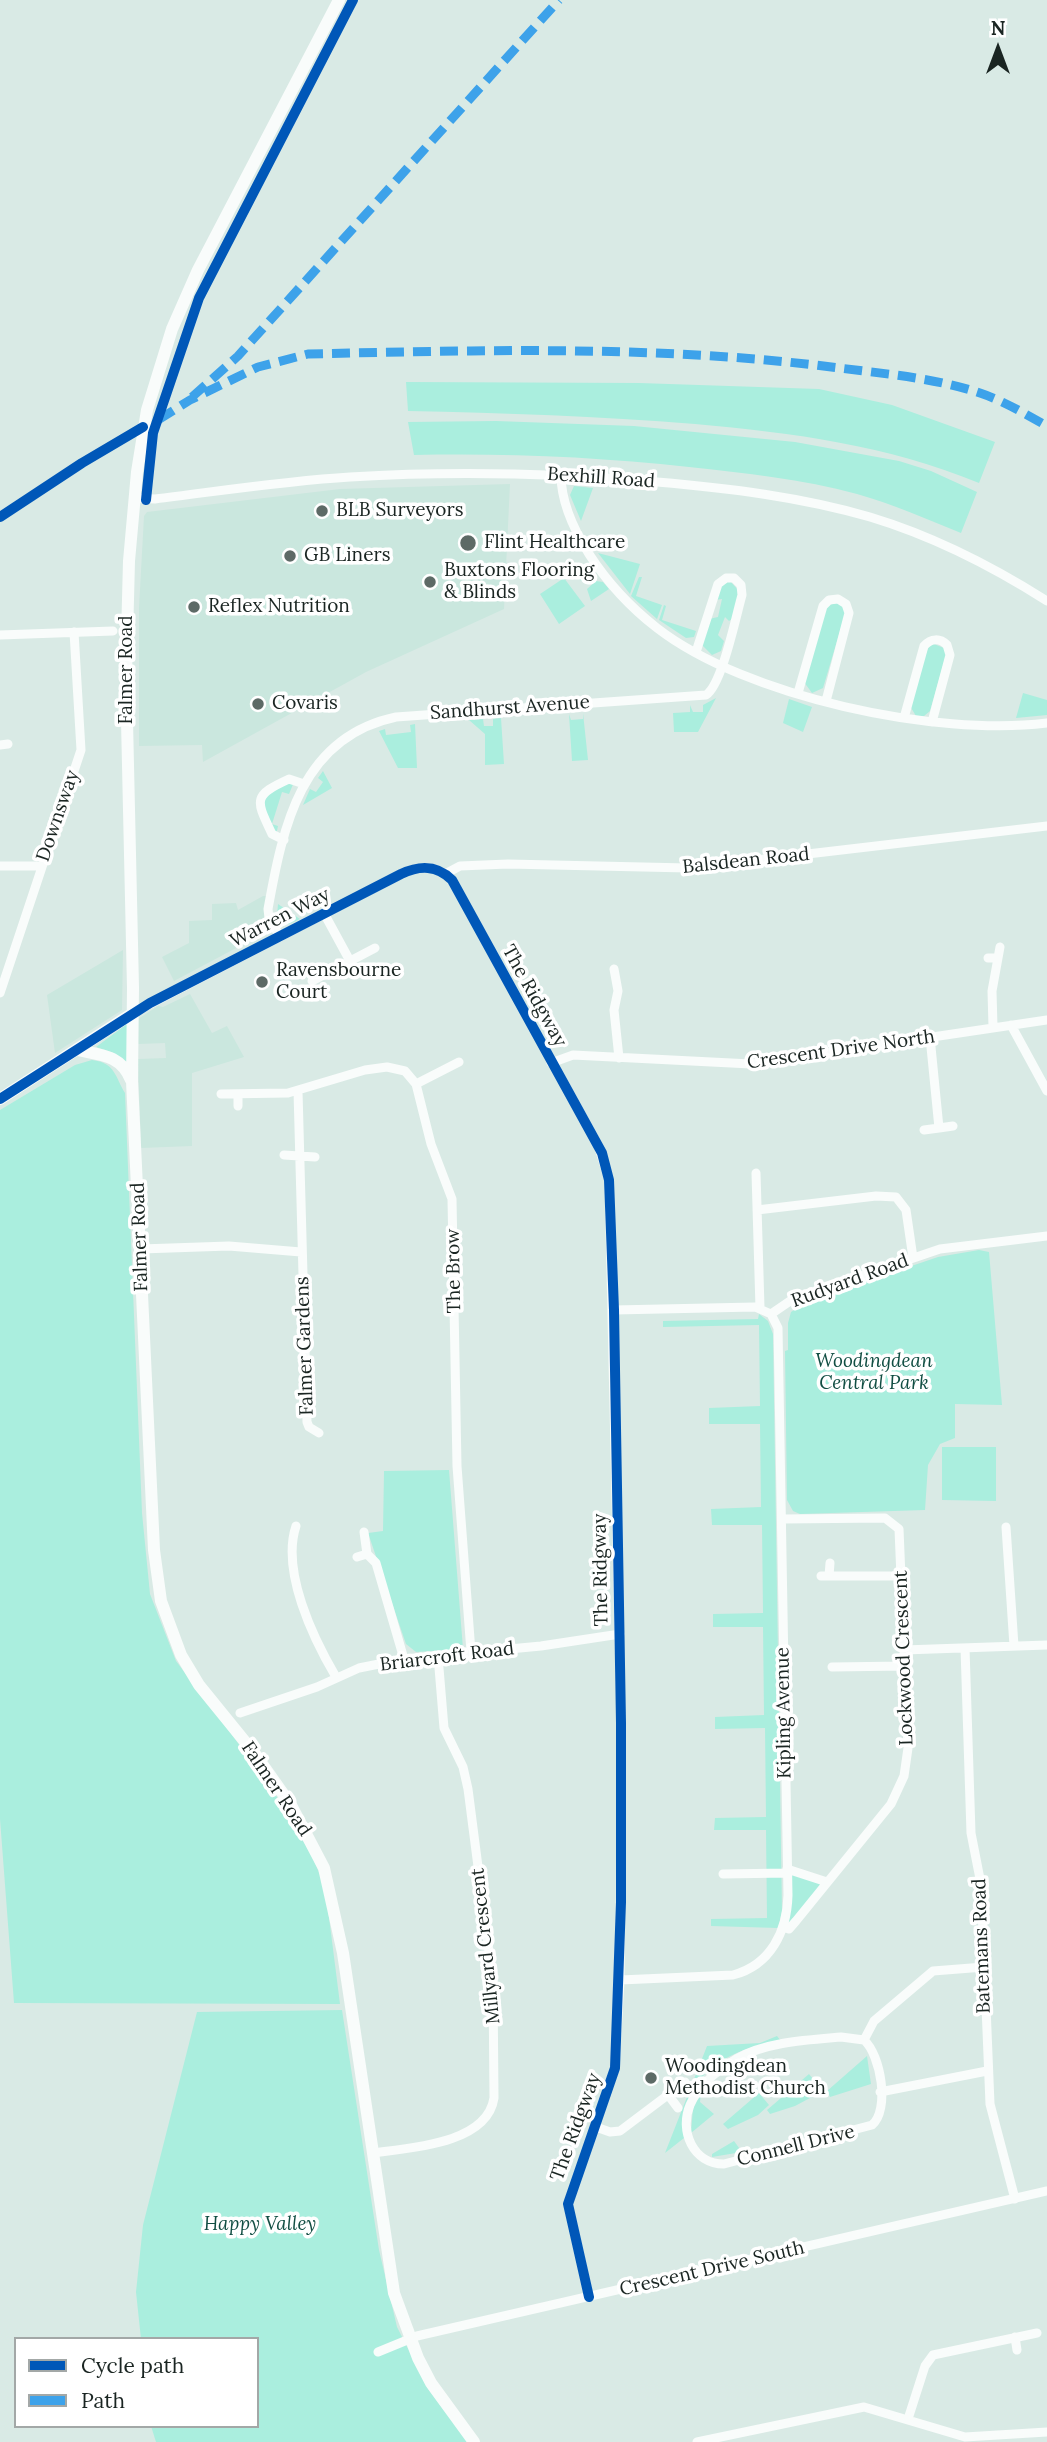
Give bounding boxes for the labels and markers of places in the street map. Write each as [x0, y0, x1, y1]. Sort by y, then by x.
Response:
place label: BLB Surveyors [336, 500, 463, 522]
marker: BLB Surveyors [314, 503, 330, 519]
place label: Flint Healthcare [484, 532, 625, 554]
marker: Flint Healthcare [458, 533, 478, 553]
place label: GB Liners [304, 545, 390, 567]
marker: GB Liners [282, 548, 298, 564]
place label: Buxtons Flooring & Blinds [444, 560, 594, 604]
marker: Buxtons Flooring & Blinds [422, 574, 438, 590]
place label: Reflex Nutrition [208, 596, 350, 618]
marker: Reflex Nutrition [186, 599, 202, 615]
place label: Covaris [272, 693, 338, 715]
marker: Covaris [250, 696, 266, 712]
place label: Ravensbourne Court [276, 960, 401, 1004]
marker: Ravensbourne Court [254, 974, 270, 990]
place label: Woodingdean Methodist Church [665, 2056, 826, 2100]
marker: Woodingdean Methodist Church [643, 2070, 659, 2086]

